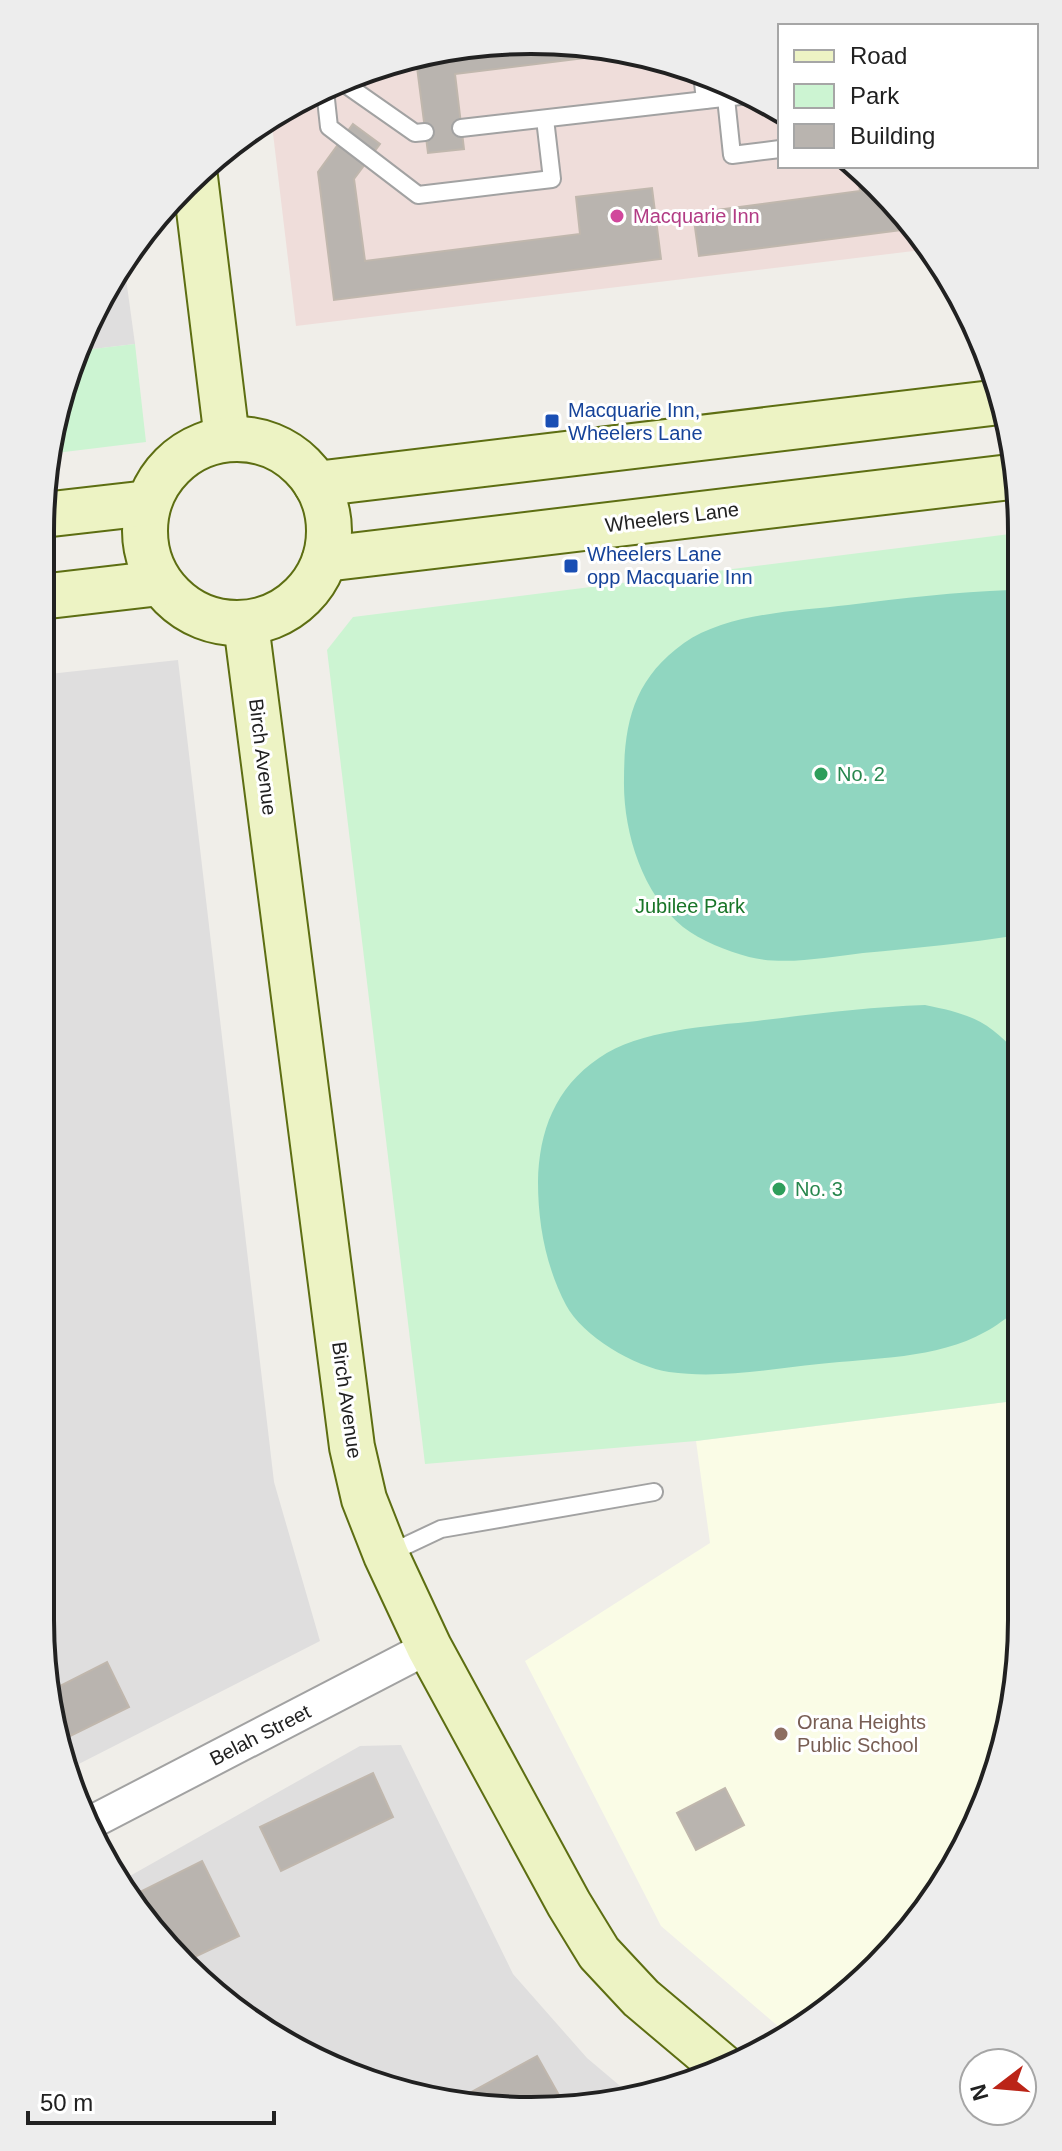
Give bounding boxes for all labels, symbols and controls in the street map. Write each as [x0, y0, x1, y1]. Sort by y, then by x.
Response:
legend [778, 24, 1038, 168]
text: Road [850, 42, 907, 69]
text: Park [850, 82, 900, 109]
text: Building [850, 122, 935, 149]
place label: Macquarie Inn [633, 205, 760, 227]
marker: Macquarie Inn [608, 207, 626, 225]
place label: Macquarie Inn, Wheelers Lane [568, 399, 703, 444]
marker: Macquarie Inn, Wheelers Lane [543, 412, 561, 430]
street label: Wheelers Lane [604, 498, 740, 536]
place label: Wheelers Lane opp Macquarie Inn [587, 543, 753, 588]
marker: Wheelers Lane opp Macquarie Inn [562, 557, 580, 575]
street label: Birch Avenue [245, 697, 281, 817]
place label: No. 2 [837, 763, 885, 785]
marker: No. 2 [812, 765, 830, 783]
park label: Jubilee Park [635, 895, 746, 917]
place label: No. 3 [795, 1178, 843, 1200]
marker: No. 3 [770, 1180, 788, 1198]
street label: Birch Avenue [328, 1340, 366, 1460]
street label: Belah Street [206, 1700, 314, 1770]
place label: Orana Heights Public School [797, 1711, 926, 1756]
marker: Orana Heights Public School [772, 1725, 790, 1743]
north arrow [958, 2047, 1038, 2127]
scale bar [28, 2075, 274, 2125]
text: N [965, 2081, 993, 2103]
text: 50 m [40, 2089, 93, 2116]

